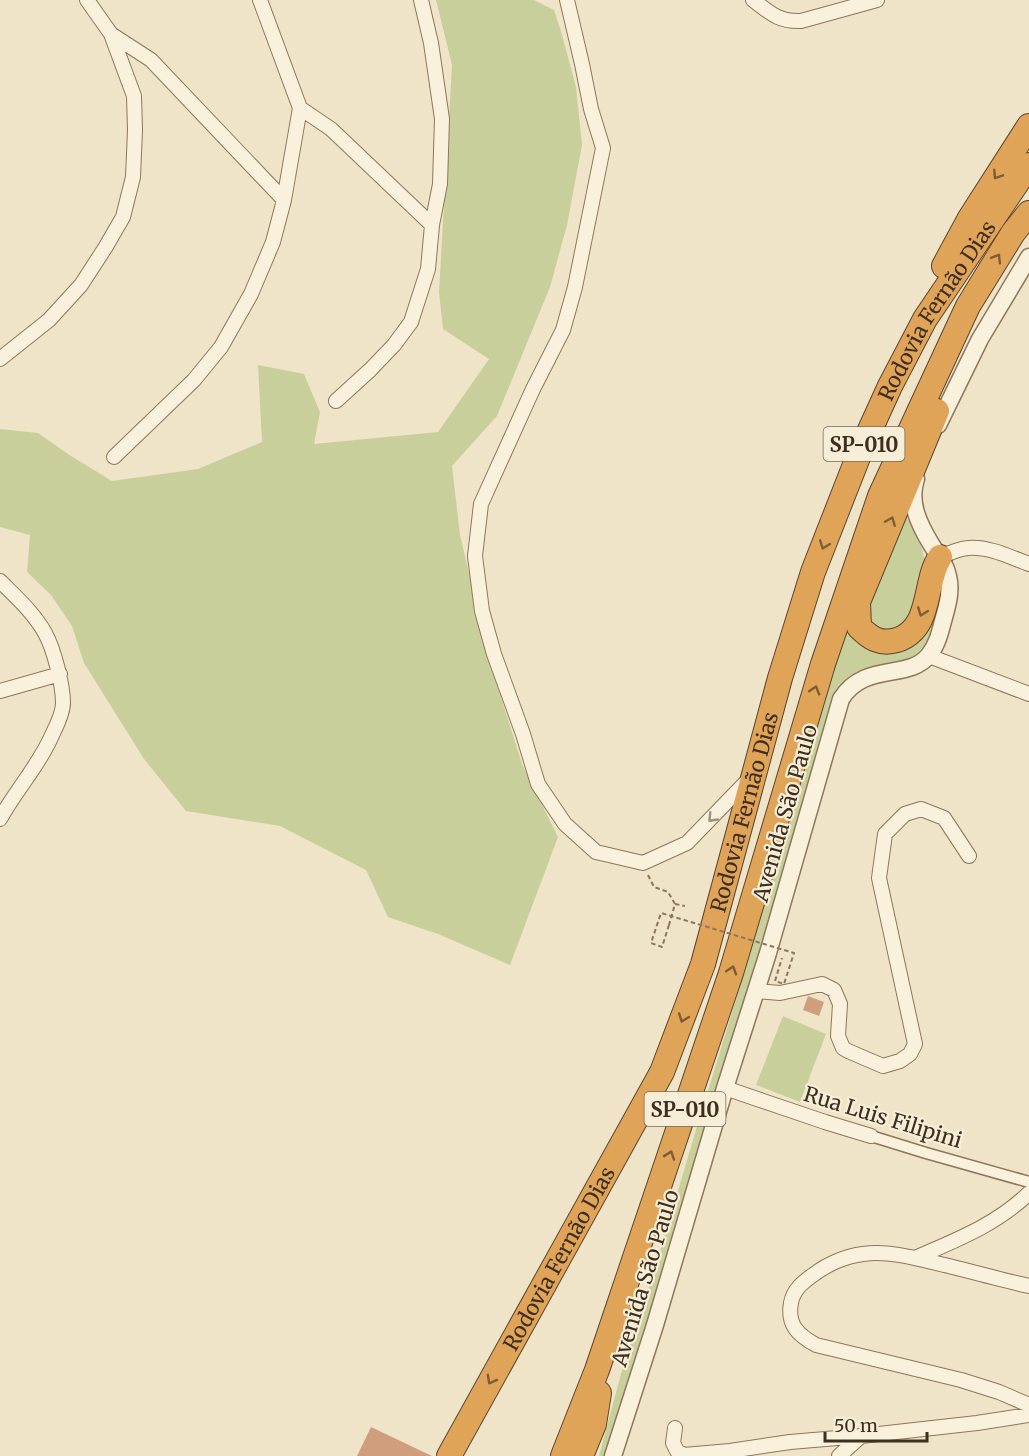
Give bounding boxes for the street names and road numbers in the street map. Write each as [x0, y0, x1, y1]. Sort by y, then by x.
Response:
street label: Rodovia Fernão Dias [872, 215, 1001, 405]
road number: SP-010 [824, 427, 904, 461]
street label: Rodovia Fernão Dias [704, 709, 784, 915]
street label: Avenida São Paulo [746, 721, 823, 906]
street label: Rua Luis Filipini [800, 1080, 966, 1154]
road number: SP-010 [644, 1092, 726, 1126]
street label: Rodovia Fernão Dias [497, 1162, 620, 1355]
street label: Avenida São Paulo [605, 1186, 685, 1371]

